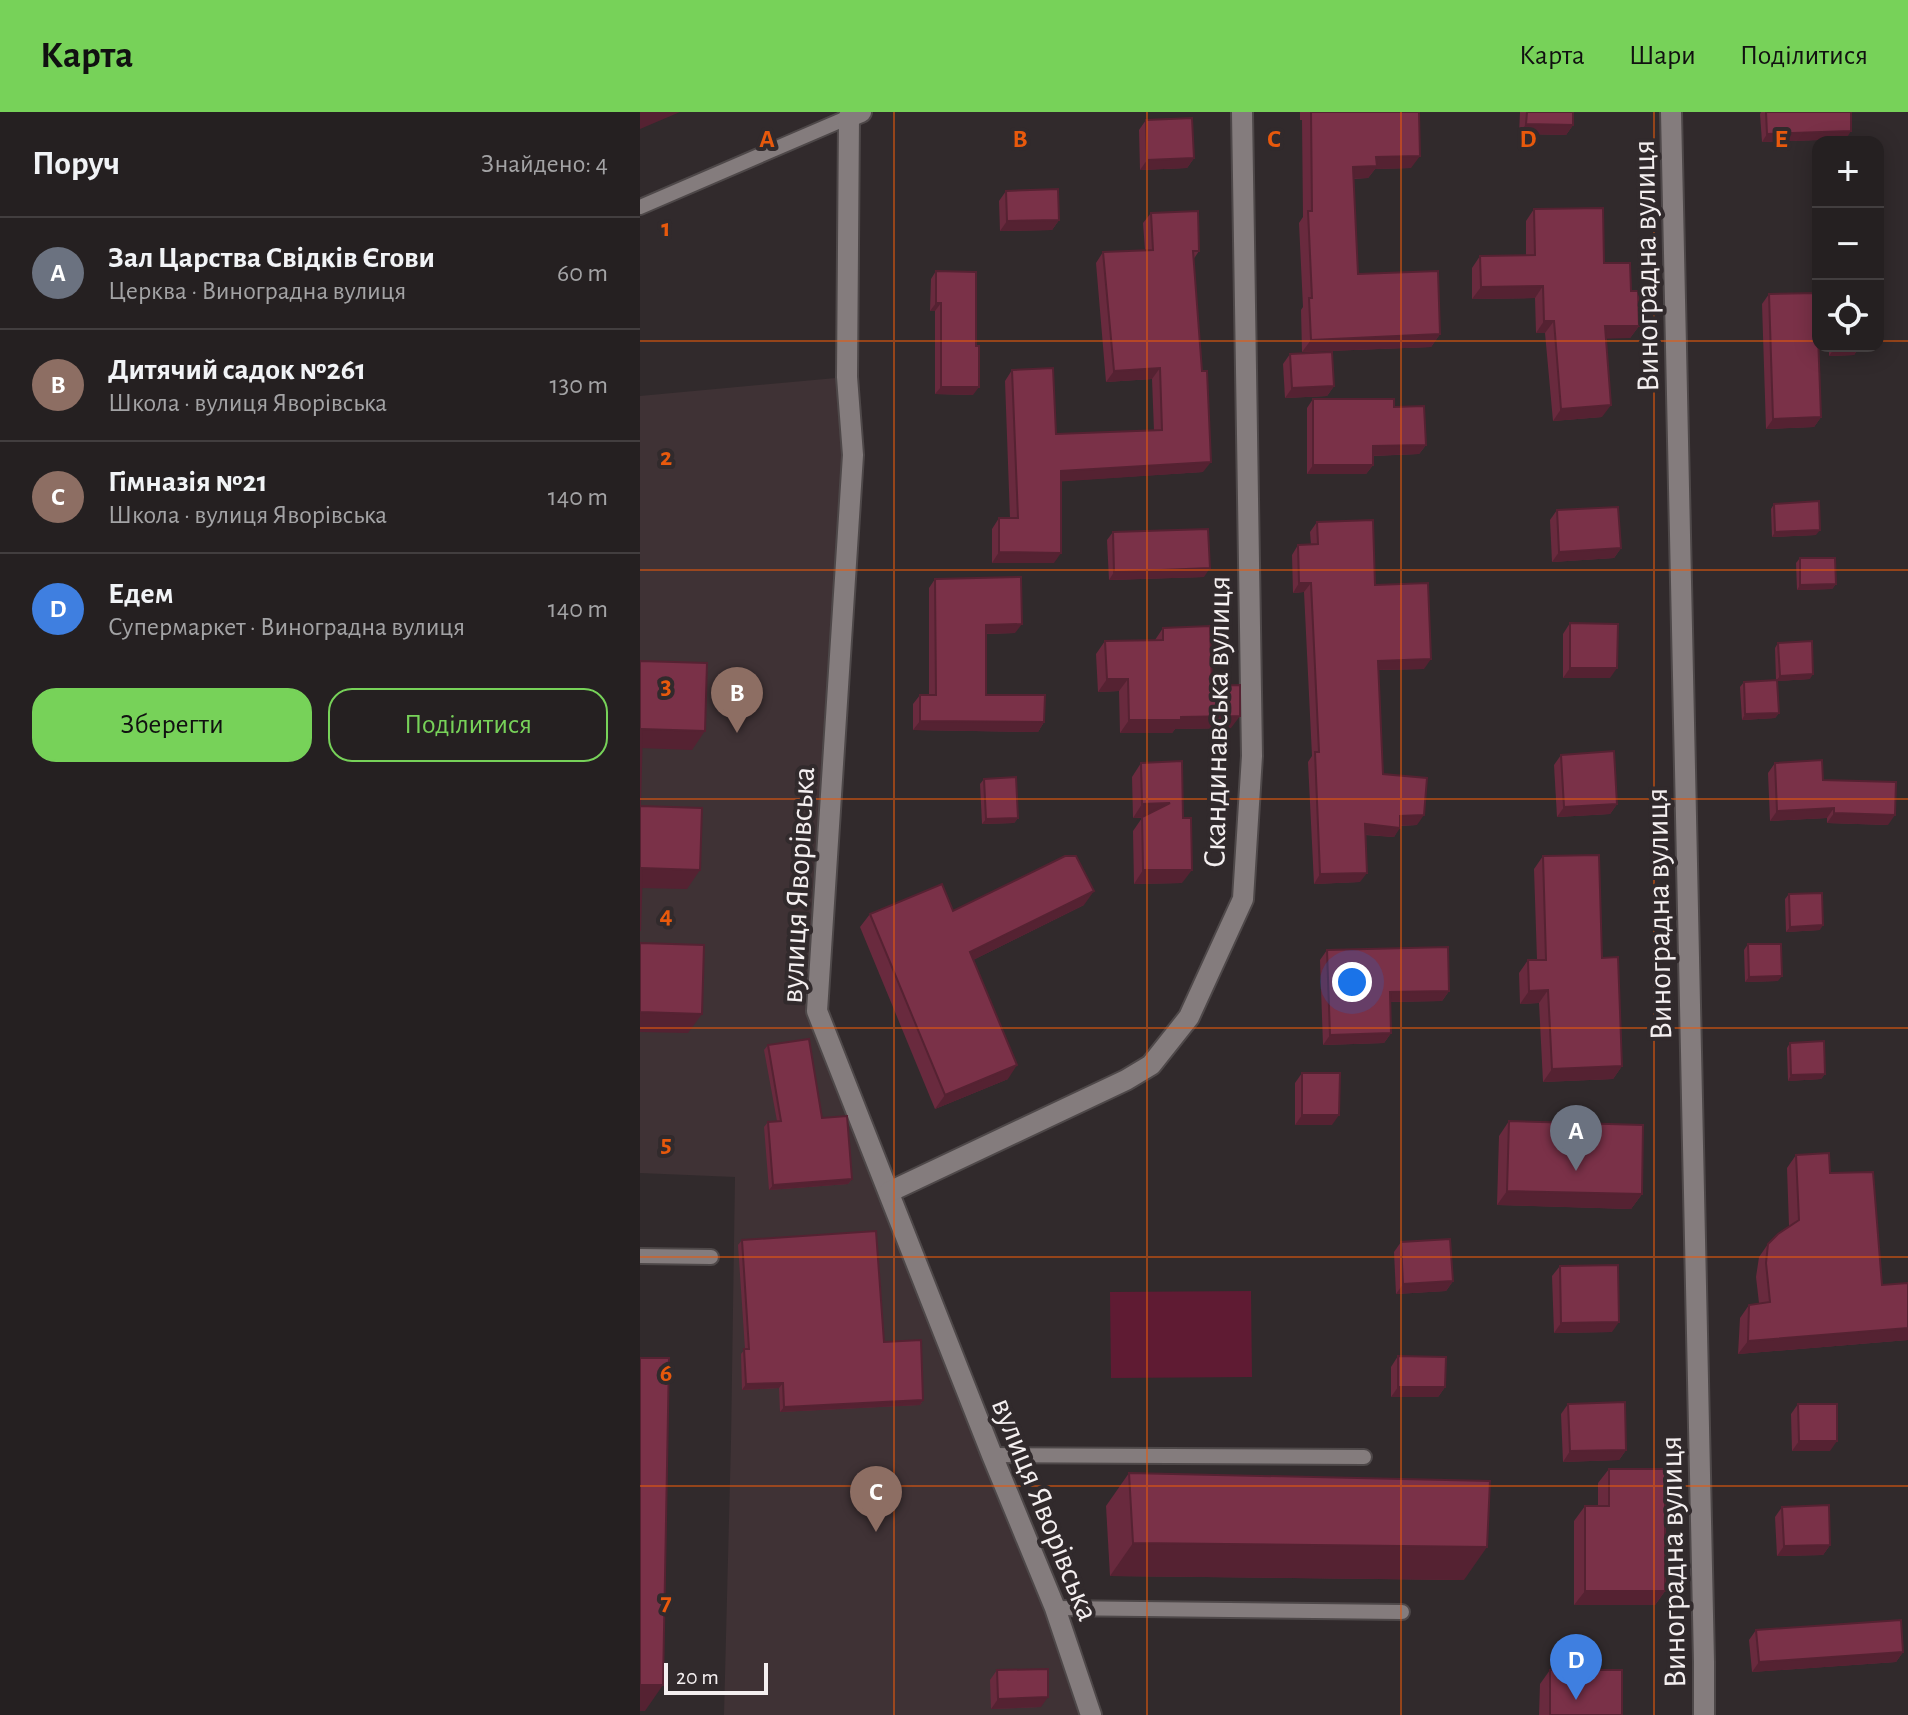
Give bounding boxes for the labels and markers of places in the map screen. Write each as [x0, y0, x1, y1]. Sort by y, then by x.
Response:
pin: B [711, 667, 763, 733]
pin: A [1550, 1105, 1602, 1171]
pin: C [850, 1466, 902, 1532]
pin: D [1550, 1634, 1602, 1700]

